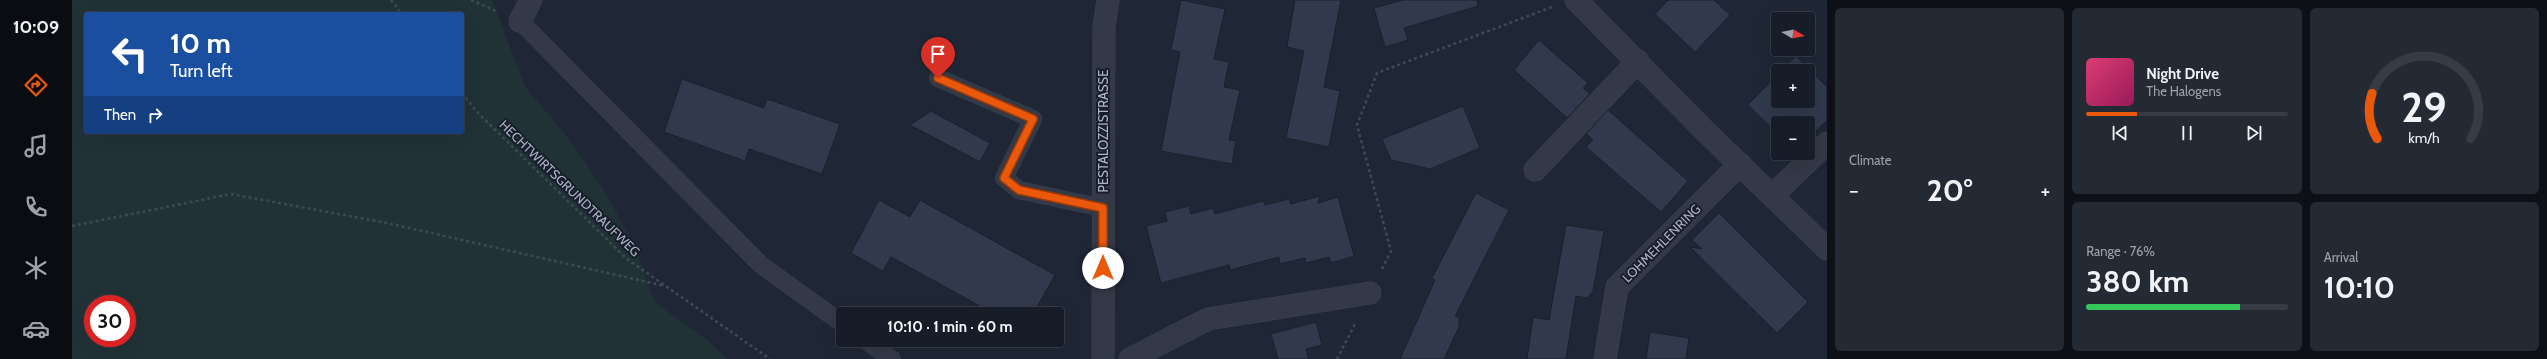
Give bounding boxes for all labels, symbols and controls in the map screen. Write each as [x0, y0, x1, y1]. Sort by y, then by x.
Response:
north arrow [1771, 12, 1815, 56]
map controls [1771, 12, 1815, 160]
text: 10:09 [13, 16, 59, 38]
text: 10 m [170, 26, 231, 60]
icon: left [104, 28, 156, 80]
pin [921, 37, 955, 78]
icon: arrive [927, 43, 949, 65]
text: Turn left [170, 60, 233, 82]
button: + [1771, 64, 1815, 108]
text: Night Drive [2146, 65, 2219, 83]
street label: PESTALOZZISTRASSE [1095, 70, 1111, 192]
icon: directions [22, 71, 50, 99]
text: 29 [2402, 82, 2447, 132]
text: The Halogens [2146, 83, 2221, 99]
icon: right [144, 104, 166, 126]
text: Then [104, 106, 136, 124]
button: − [1771, 116, 1815, 160]
street label: HECHTWIRTSGRUNDTRAUFWEG [496, 117, 644, 260]
icon: previous [2109, 122, 2131, 144]
icon: pause [2176, 122, 2198, 144]
icon: next [2243, 122, 2265, 144]
text: km/h [2409, 129, 2440, 147]
icon: music [22, 132, 50, 160]
text: Climate [1849, 152, 1891, 168]
text: 20° [1927, 172, 1973, 209]
text: − [1849, 177, 1859, 204]
text: + [2041, 177, 2050, 204]
icon: phone [22, 193, 50, 221]
street label: LOHMEHLENRING [1619, 200, 1704, 285]
text: Range · 76% [2086, 243, 2155, 259]
position arrow [1082, 247, 1124, 289]
text: Arrival [2324, 249, 2358, 265]
icon: climate [22, 254, 50, 282]
text: 380 km [2086, 263, 2189, 300]
text: 10:10 [2324, 269, 2395, 306]
speed limit sign: 30 [84, 295, 136, 347]
icon: car [22, 315, 50, 343]
text: 10:10 · 1 min · 60 m [887, 318, 1013, 336]

